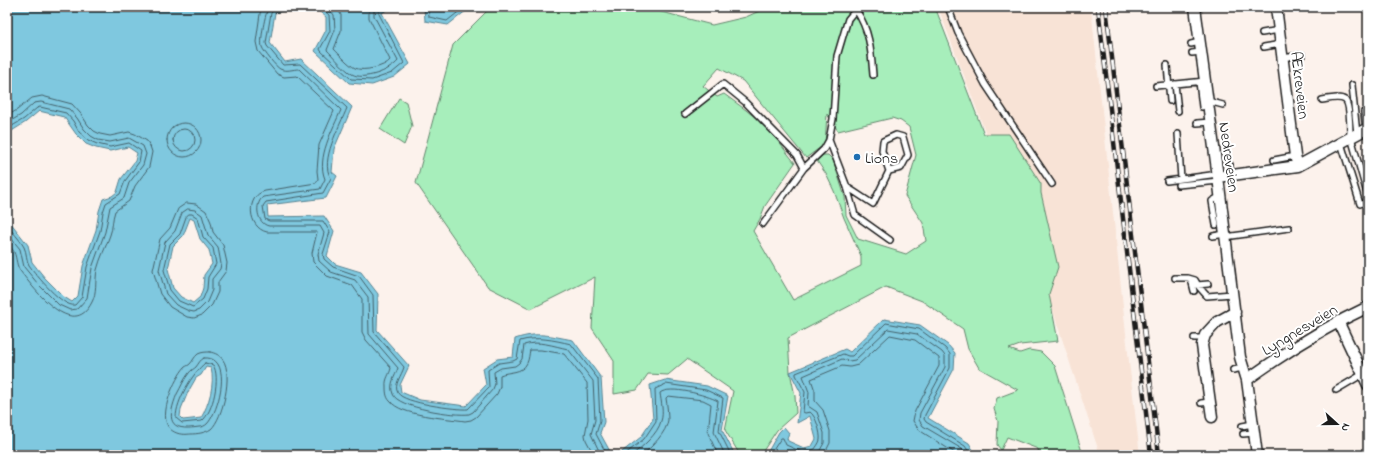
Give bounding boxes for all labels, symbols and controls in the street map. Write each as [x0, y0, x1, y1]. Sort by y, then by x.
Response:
street label: Ækreveien [1283, 50, 1315, 121]
street label: Nedreveien [1211, 121, 1245, 194]
place label: Lions [865, 147, 898, 171]
marker: Lions [852, 152, 862, 162]
street label: Lyngnesveien [1257, 299, 1343, 363]
north arrow [1317, 404, 1357, 444]
text: N [1337, 421, 1354, 434]

